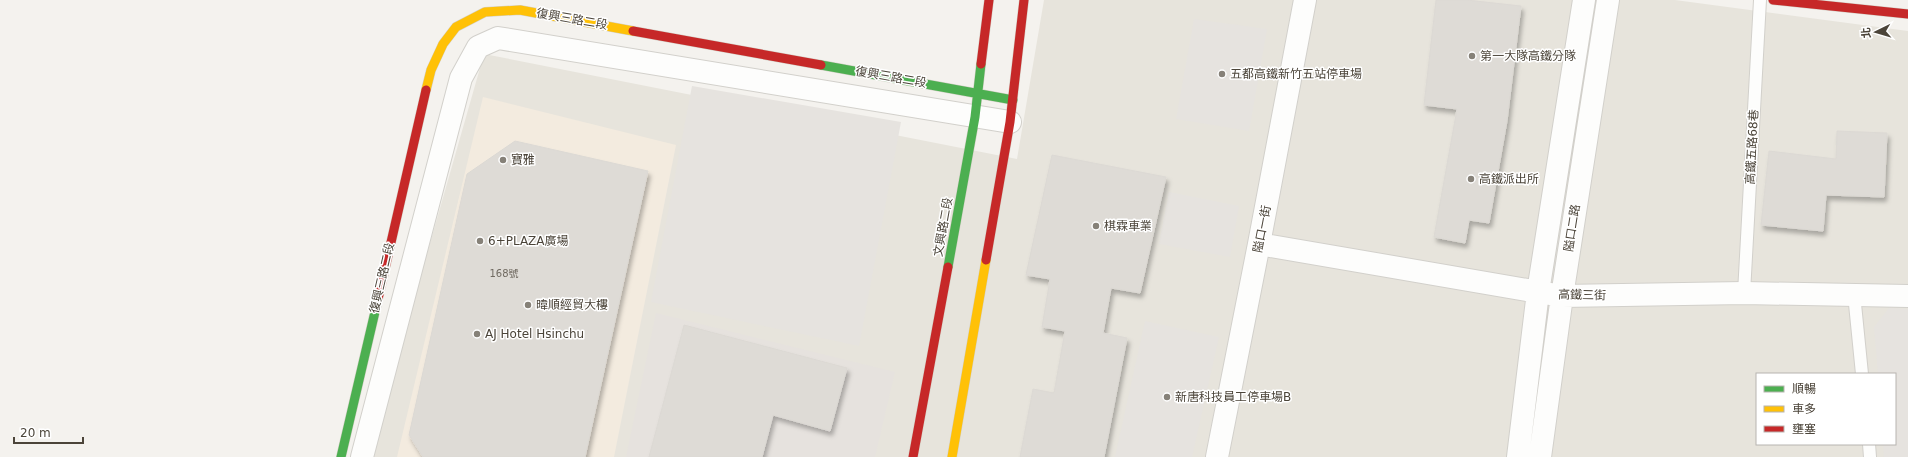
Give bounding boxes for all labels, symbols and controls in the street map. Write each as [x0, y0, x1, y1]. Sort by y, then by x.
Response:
street label: 復興三路二段 [535, 6, 609, 32]
north arrow [1856, 12, 1896, 52]
text: 北 [1860, 27, 1873, 39]
place label: 第一大隊高鐵分隊 [1480, 49, 1576, 63]
marker: 第一大隊高鐵分隊 [1467, 51, 1477, 61]
street label: 復興三路二段 [854, 64, 928, 90]
place label: 五都高鐵新竹五站停車場 [1230, 67, 1362, 81]
marker: 五都高鐵新竹五站停車場 [1217, 69, 1227, 79]
street label: 高鐵五路68巷 [1743, 109, 1761, 185]
place label: 寶雅 [511, 153, 535, 167]
marker: 寶雅 [498, 155, 508, 165]
place label: 高鐵派出所 [1479, 172, 1539, 186]
marker: 高鐵派出所 [1466, 174, 1476, 184]
street label: 文興路二段 [931, 196, 955, 258]
street label: 隘口二路 [1561, 203, 1583, 253]
street label: 隘口一街 [1251, 204, 1273, 254]
place label: 棋霖車業 [1104, 219, 1152, 233]
marker: 棋霖車業 [1091, 221, 1101, 231]
place label: 6+PLAZA廣場 [488, 234, 569, 248]
marker: 6+PLAZA廣場 [475, 236, 485, 246]
street label: 復興三路二段 [367, 241, 397, 315]
house number: 168號 [489, 268, 519, 279]
street label: 高鐵三街 [1558, 288, 1606, 302]
place label: 暐順經貿大樓 [536, 298, 608, 312]
marker: 暐順經貿大樓 [523, 300, 533, 310]
place label: AJ Hotel Hsinchu [485, 327, 584, 341]
marker: AJ Hotel Hsinchu [472, 329, 482, 339]
legend [1756, 373, 1896, 445]
text: 順暢 [1792, 382, 1816, 396]
place label: 新唐科技員工停車場B [1175, 390, 1291, 404]
marker: 新唐科技員工停車場B [1162, 392, 1172, 402]
text: 車多 [1792, 402, 1816, 416]
scale bar [14, 419, 83, 445]
text: 壅塞 [1792, 422, 1816, 436]
text: 20 m [20, 426, 51, 440]

